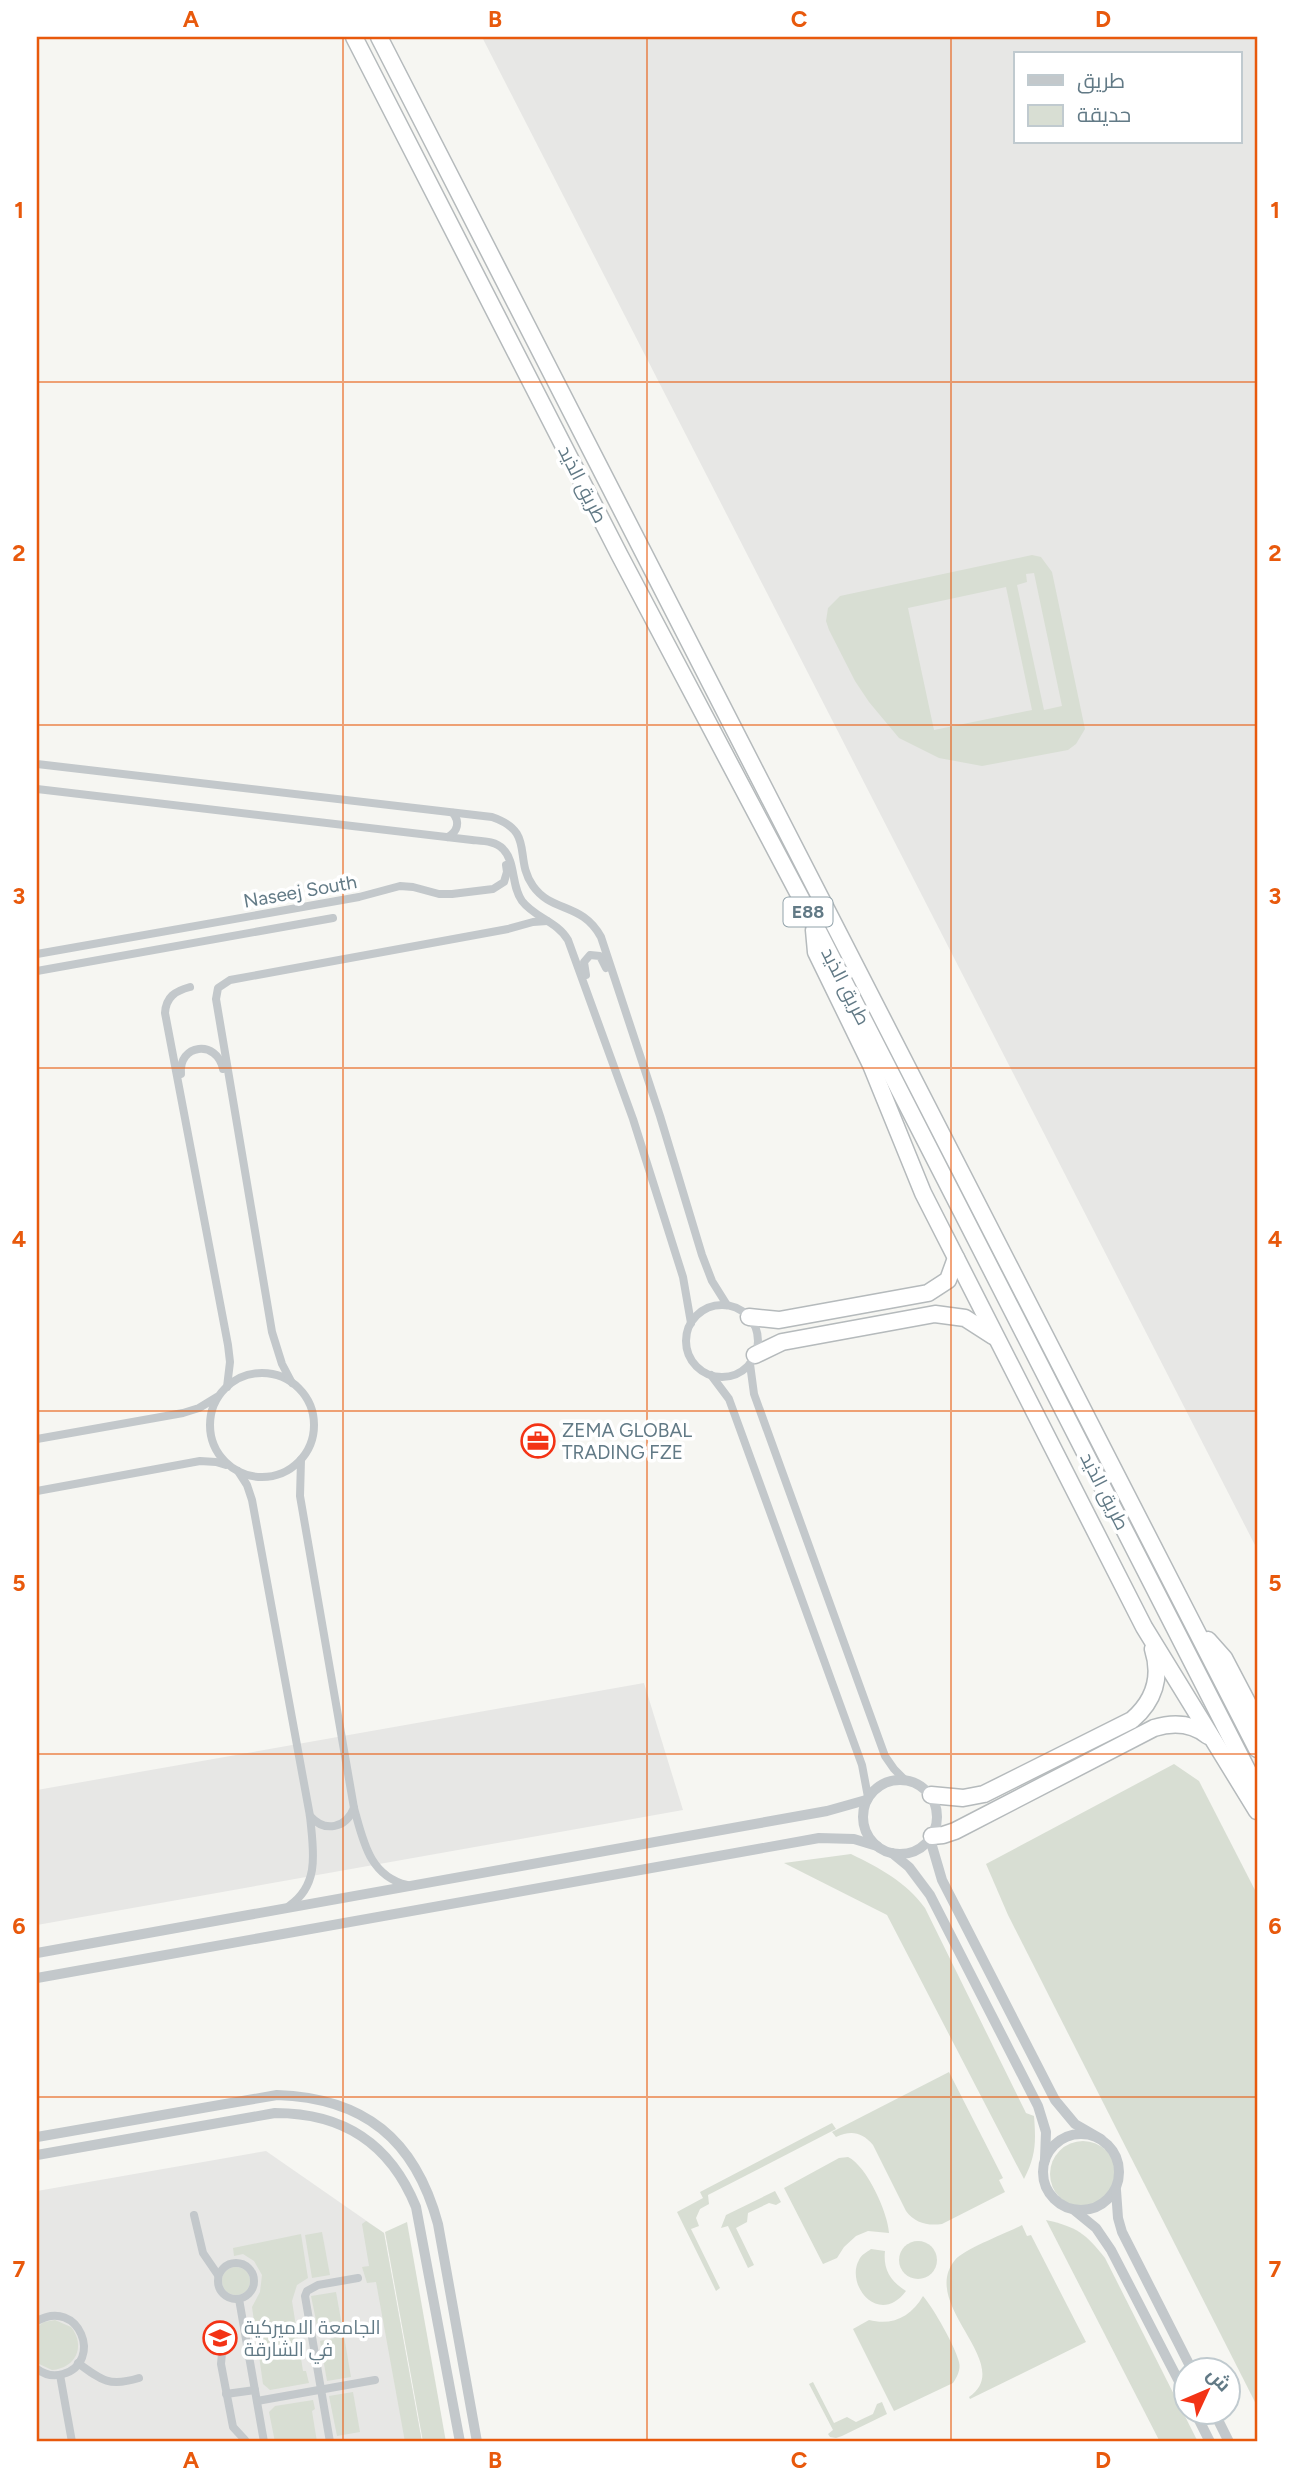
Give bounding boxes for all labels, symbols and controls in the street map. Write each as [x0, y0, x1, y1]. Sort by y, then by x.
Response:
text: A [183, 5, 200, 33]
text: B [488, 5, 502, 33]
text: C [791, 5, 808, 33]
text: D [1095, 5, 1111, 33]
legend [1014, 52, 1242, 144]
text: طريق [1077, 68, 1125, 94]
text: حديقة [1077, 102, 1131, 127]
text: 1 [14, 196, 24, 224]
text: 1 [1270, 196, 1280, 224]
street label: طريق الذيد [552, 442, 612, 527]
text: 2 [12, 539, 26, 567]
text: 2 [1268, 539, 1282, 567]
street label: Naseej South [242, 870, 359, 913]
text: 3 [13, 882, 25, 910]
text: 3 [1269, 882, 1281, 910]
road number: E88 [784, 897, 832, 926]
street label: طريق الذيد [815, 944, 875, 1029]
text: 4 [12, 1225, 26, 1253]
text: 4 [1268, 1225, 1282, 1253]
place label: ZEMA GLOBAL TRADING FZE [562, 1419, 692, 1464]
office icon: ZEMA GLOBAL TRADING FZE [519, 1422, 557, 1460]
street label: طريق الذيد [1074, 1449, 1134, 1534]
text: 5 [12, 1569, 26, 1597]
text: 5 [1268, 1569, 1282, 1597]
text: 6 [12, 1912, 26, 1940]
text: 6 [1268, 1912, 1282, 1940]
text: 7 [13, 2255, 26, 2283]
text: 7 [1269, 2255, 1282, 2283]
place label: الجامعة الاميركية في الشارقة [244, 2316, 381, 2364]
school or university icon: الجامعة الاميركية في الشارقة [201, 2319, 239, 2357]
north arrow [1172, 2356, 1242, 2426]
text: ش [1202, 2363, 1236, 2396]
text: A [183, 2446, 200, 2474]
text: B [488, 2446, 502, 2474]
text: C [791, 2446, 808, 2474]
text: D [1095, 2446, 1111, 2474]

